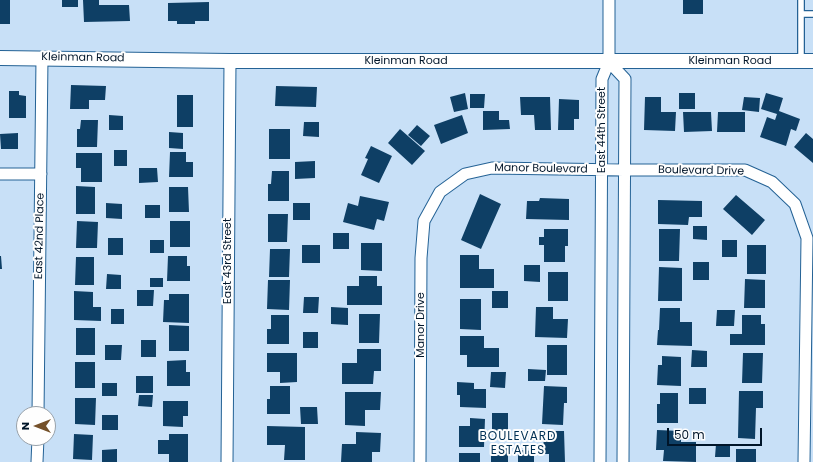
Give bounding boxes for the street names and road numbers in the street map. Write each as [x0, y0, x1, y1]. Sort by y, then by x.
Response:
street label: Kleinman Road [41, 51, 125, 65]
street label: Kleinman Road [364, 54, 448, 68]
street label: Kleinman Road [688, 54, 772, 68]
street label: East 44th Street [595, 87, 609, 173]
street label: Manor Boulevard [494, 162, 588, 176]
street label: Boulevard Drive [658, 164, 744, 178]
street label: East 42nd Place [33, 193, 47, 279]
street label: East 43rd Street [221, 218, 235, 304]
street label: Manor Drive [414, 292, 428, 358]

